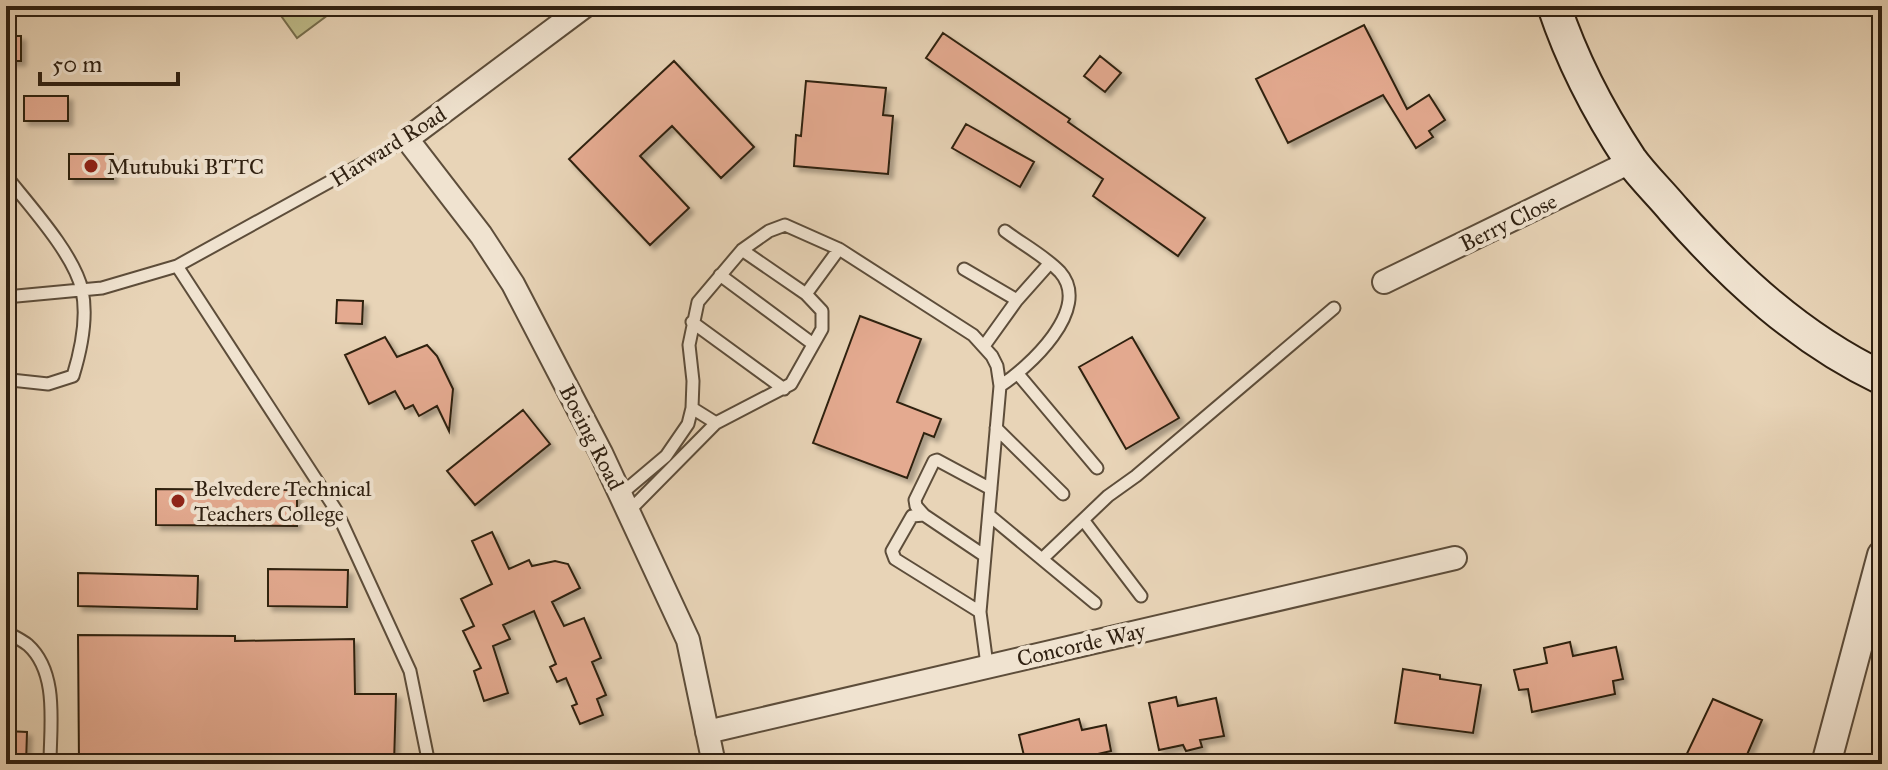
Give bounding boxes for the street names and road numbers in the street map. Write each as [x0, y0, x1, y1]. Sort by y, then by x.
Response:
street label: Harward Road [325, 100, 451, 193]
street label: Berry Close [1455, 187, 1561, 258]
street label: Boeing Road [553, 380, 630, 494]
street label: Concorde Way [1014, 616, 1149, 672]

